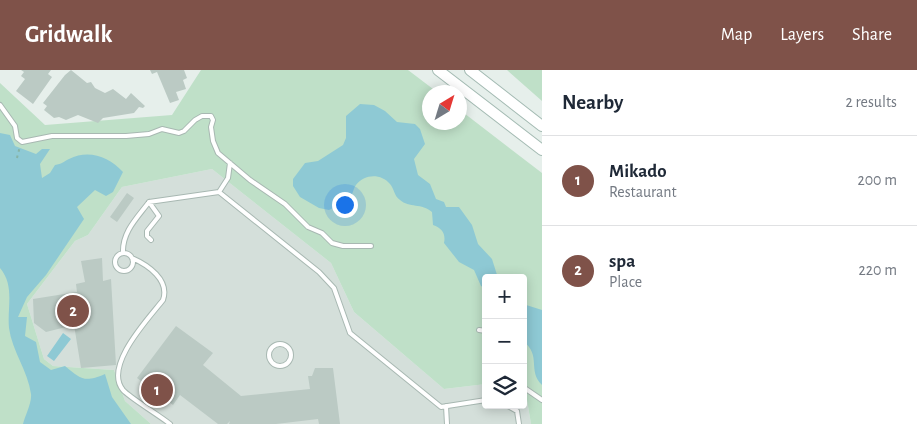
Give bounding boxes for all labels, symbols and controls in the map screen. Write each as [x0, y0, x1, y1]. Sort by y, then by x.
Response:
text: Gridwalk [25, 23, 112, 47]
text: Map [721, 26, 752, 44]
text: Layers [780, 26, 824, 44]
text: Share [852, 26, 892, 44]
north arrow [422, 85, 467, 130]
text: Nearby [562, 92, 623, 113]
text: 2 results [845, 94, 897, 110]
text: Mikado [609, 162, 667, 181]
text: 1 [575, 172, 581, 188]
text: 200 m [857, 172, 897, 188]
text: Restaurant [609, 184, 677, 200]
your location [332, 192, 358, 218]
text: spa [609, 252, 635, 271]
text: 2 [574, 262, 582, 278]
text: 220 m [859, 262, 897, 278]
map controls [482, 274, 527, 409]
button: + [482, 274, 527, 319]
text: Place [609, 274, 642, 290]
pin: 2 [57, 292, 89, 330]
button: − [482, 319, 527, 364]
button: layers [482, 364, 527, 409]
pin: 1 [141, 371, 173, 409]

